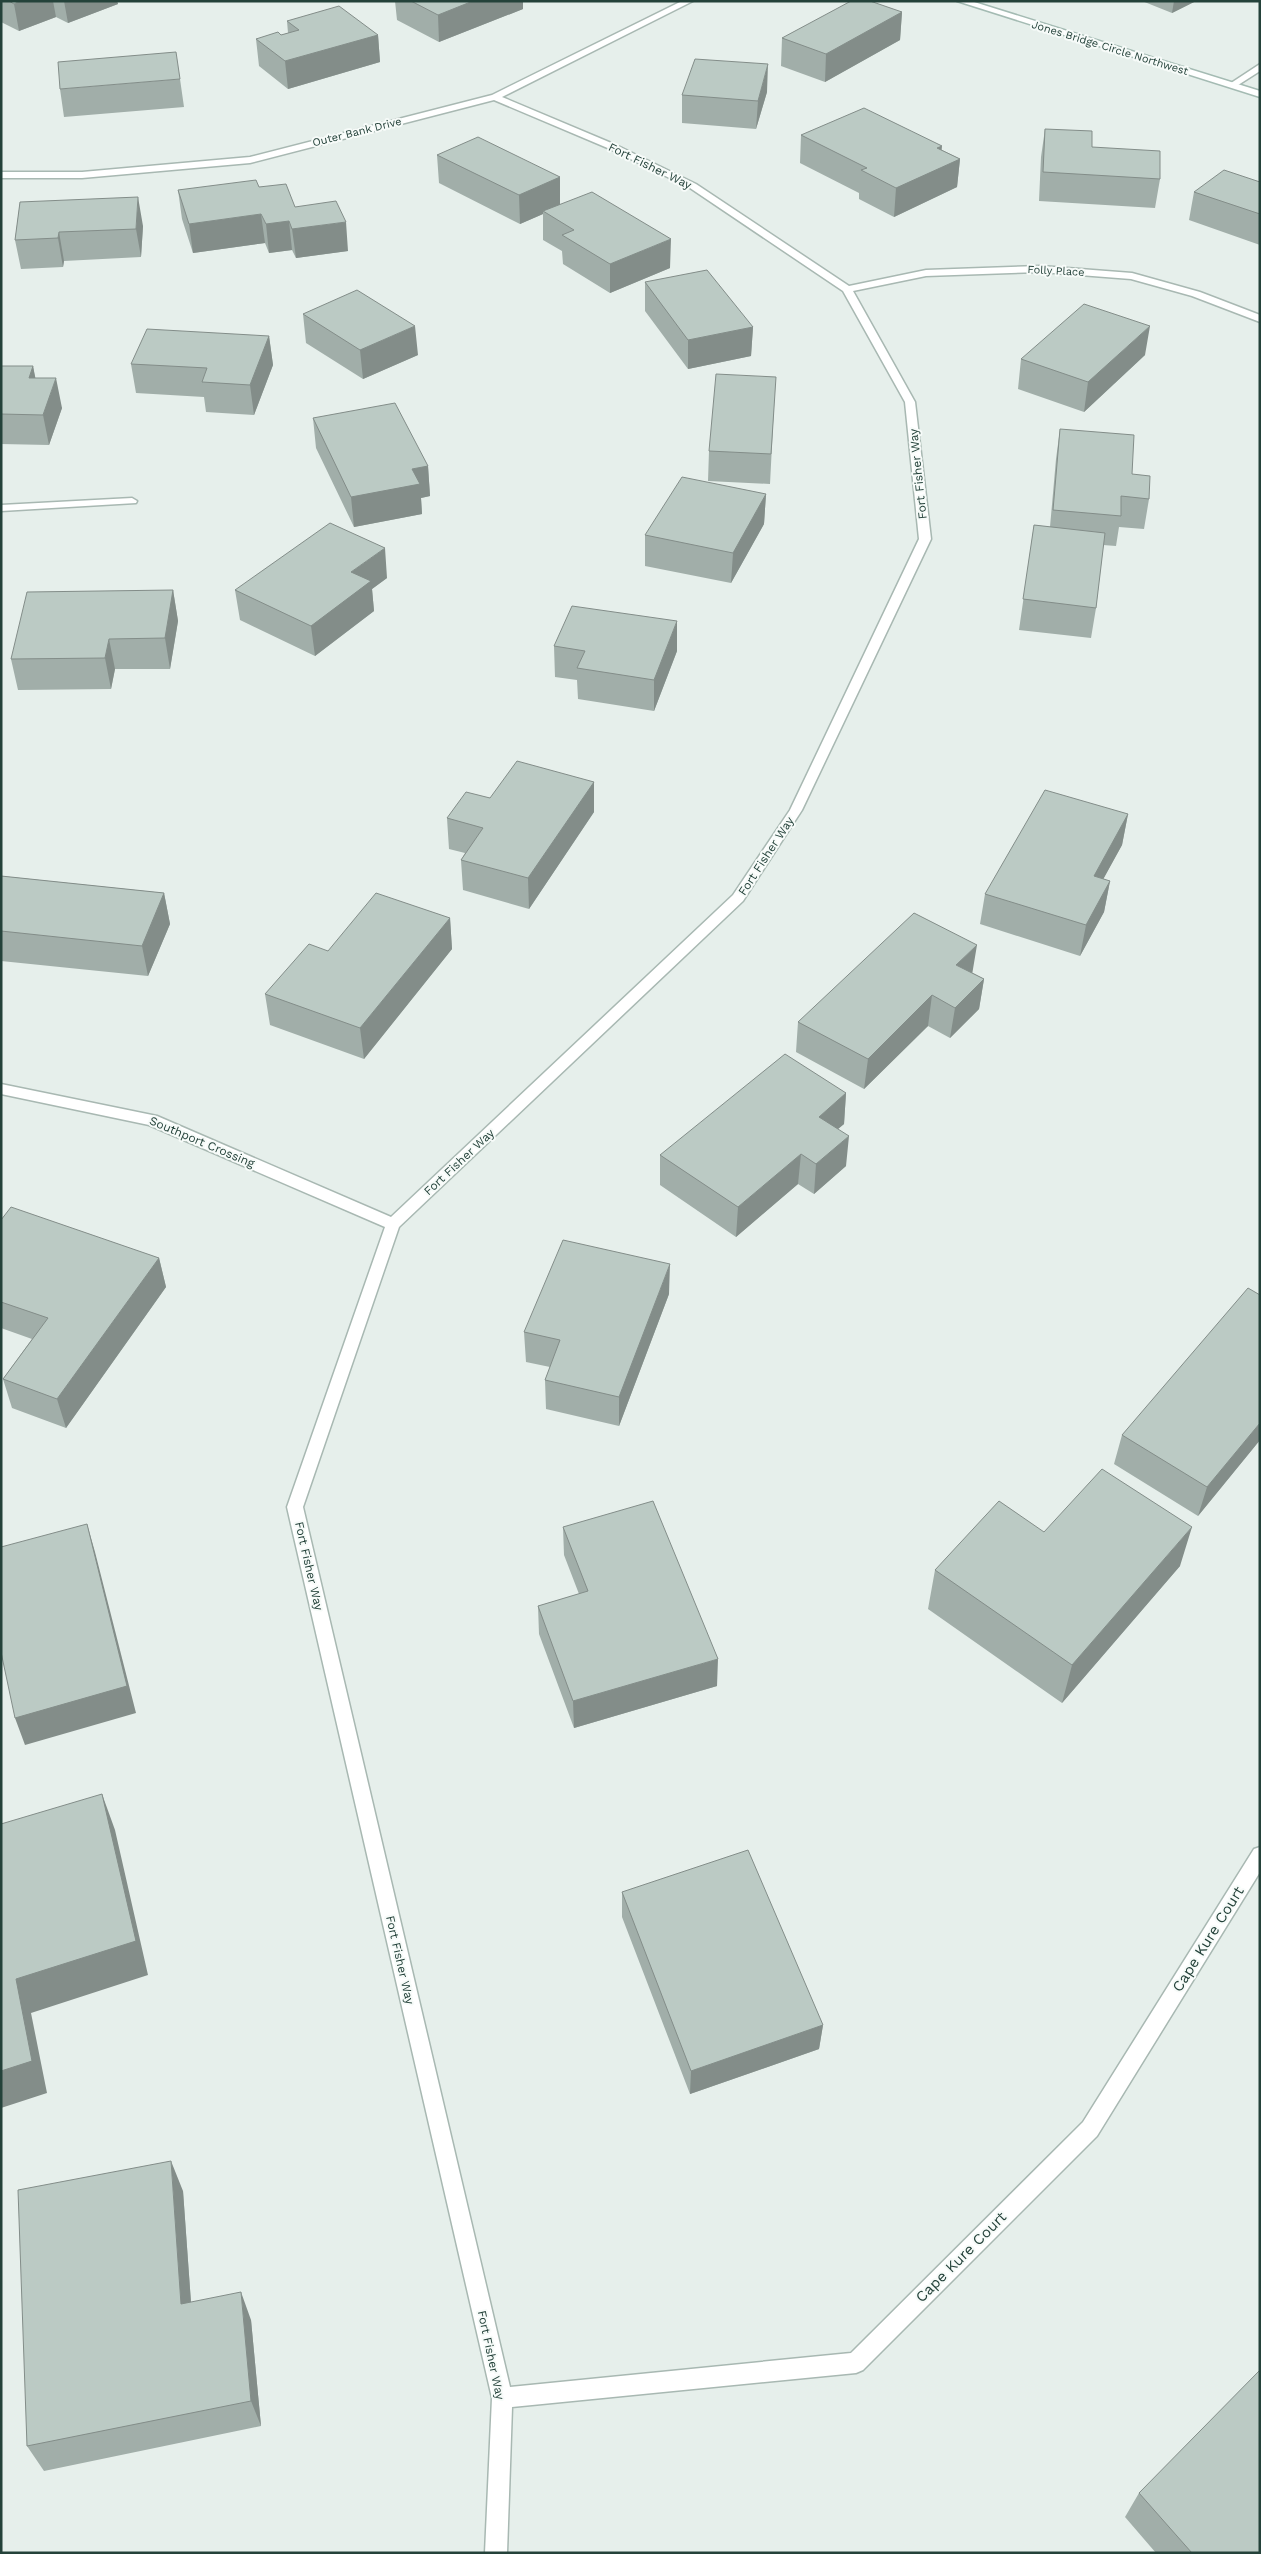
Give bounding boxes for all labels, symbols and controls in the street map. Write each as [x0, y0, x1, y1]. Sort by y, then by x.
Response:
street label: Jones Bridge Circle Northwest [1030, 18, 1190, 78]
street label: Outer Bank Drive [311, 115, 403, 149]
street label: Fort Fisher Way [606, 140, 695, 193]
street label: Folly Place [1027, 263, 1085, 279]
street label: Fort Fisher Way [906, 427, 930, 520]
street label: Fort Fisher Way [735, 813, 797, 898]
street label: Southport Crossing [147, 1113, 257, 1171]
street label: Fort Fisher Way [421, 1125, 498, 1198]
street label: Fort Fisher Way [292, 1520, 326, 1613]
street label: Cape Kure Court [1168, 1882, 1248, 1995]
street label: Fort Fisher Way [383, 1914, 417, 2007]
street label: Cape Kure Court [912, 2207, 1011, 2306]
street label: Fort Fisher Way [475, 2309, 507, 2402]

